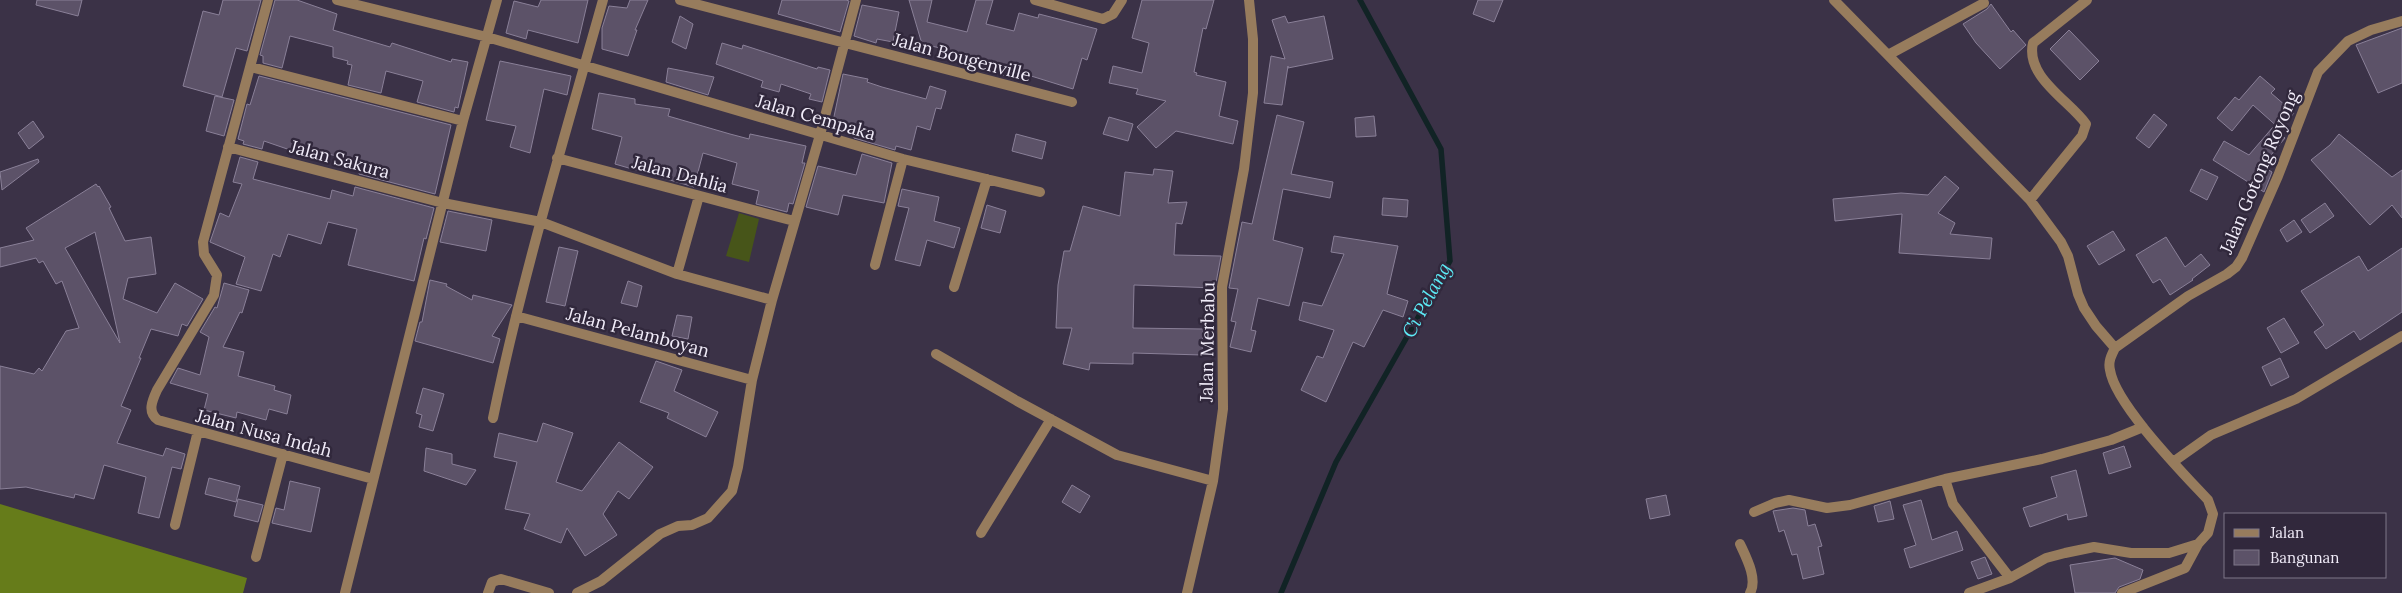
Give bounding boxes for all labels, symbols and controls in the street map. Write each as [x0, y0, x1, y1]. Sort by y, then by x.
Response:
street label: Jalan Bougenville [889, 27, 1034, 87]
street label: Jalan Gotong Royong [2214, 86, 2304, 258]
street label: Jalan Cempaka [753, 89, 878, 145]
street label: Jalan Sakura [287, 134, 392, 183]
street label: Jalan Dahlia [629, 150, 730, 198]
water label: Ci Pelang [1396, 258, 1456, 342]
street label: Jalan Merbabu [1194, 281, 1220, 403]
street label: Jalan Pelamboyan [563, 302, 712, 362]
street label: Jalan Nusa Indah [192, 404, 335, 462]
legend [2224, 513, 2387, 578]
text: Jalan [2269, 523, 2304, 542]
text: Bangunan [2270, 548, 2339, 567]

